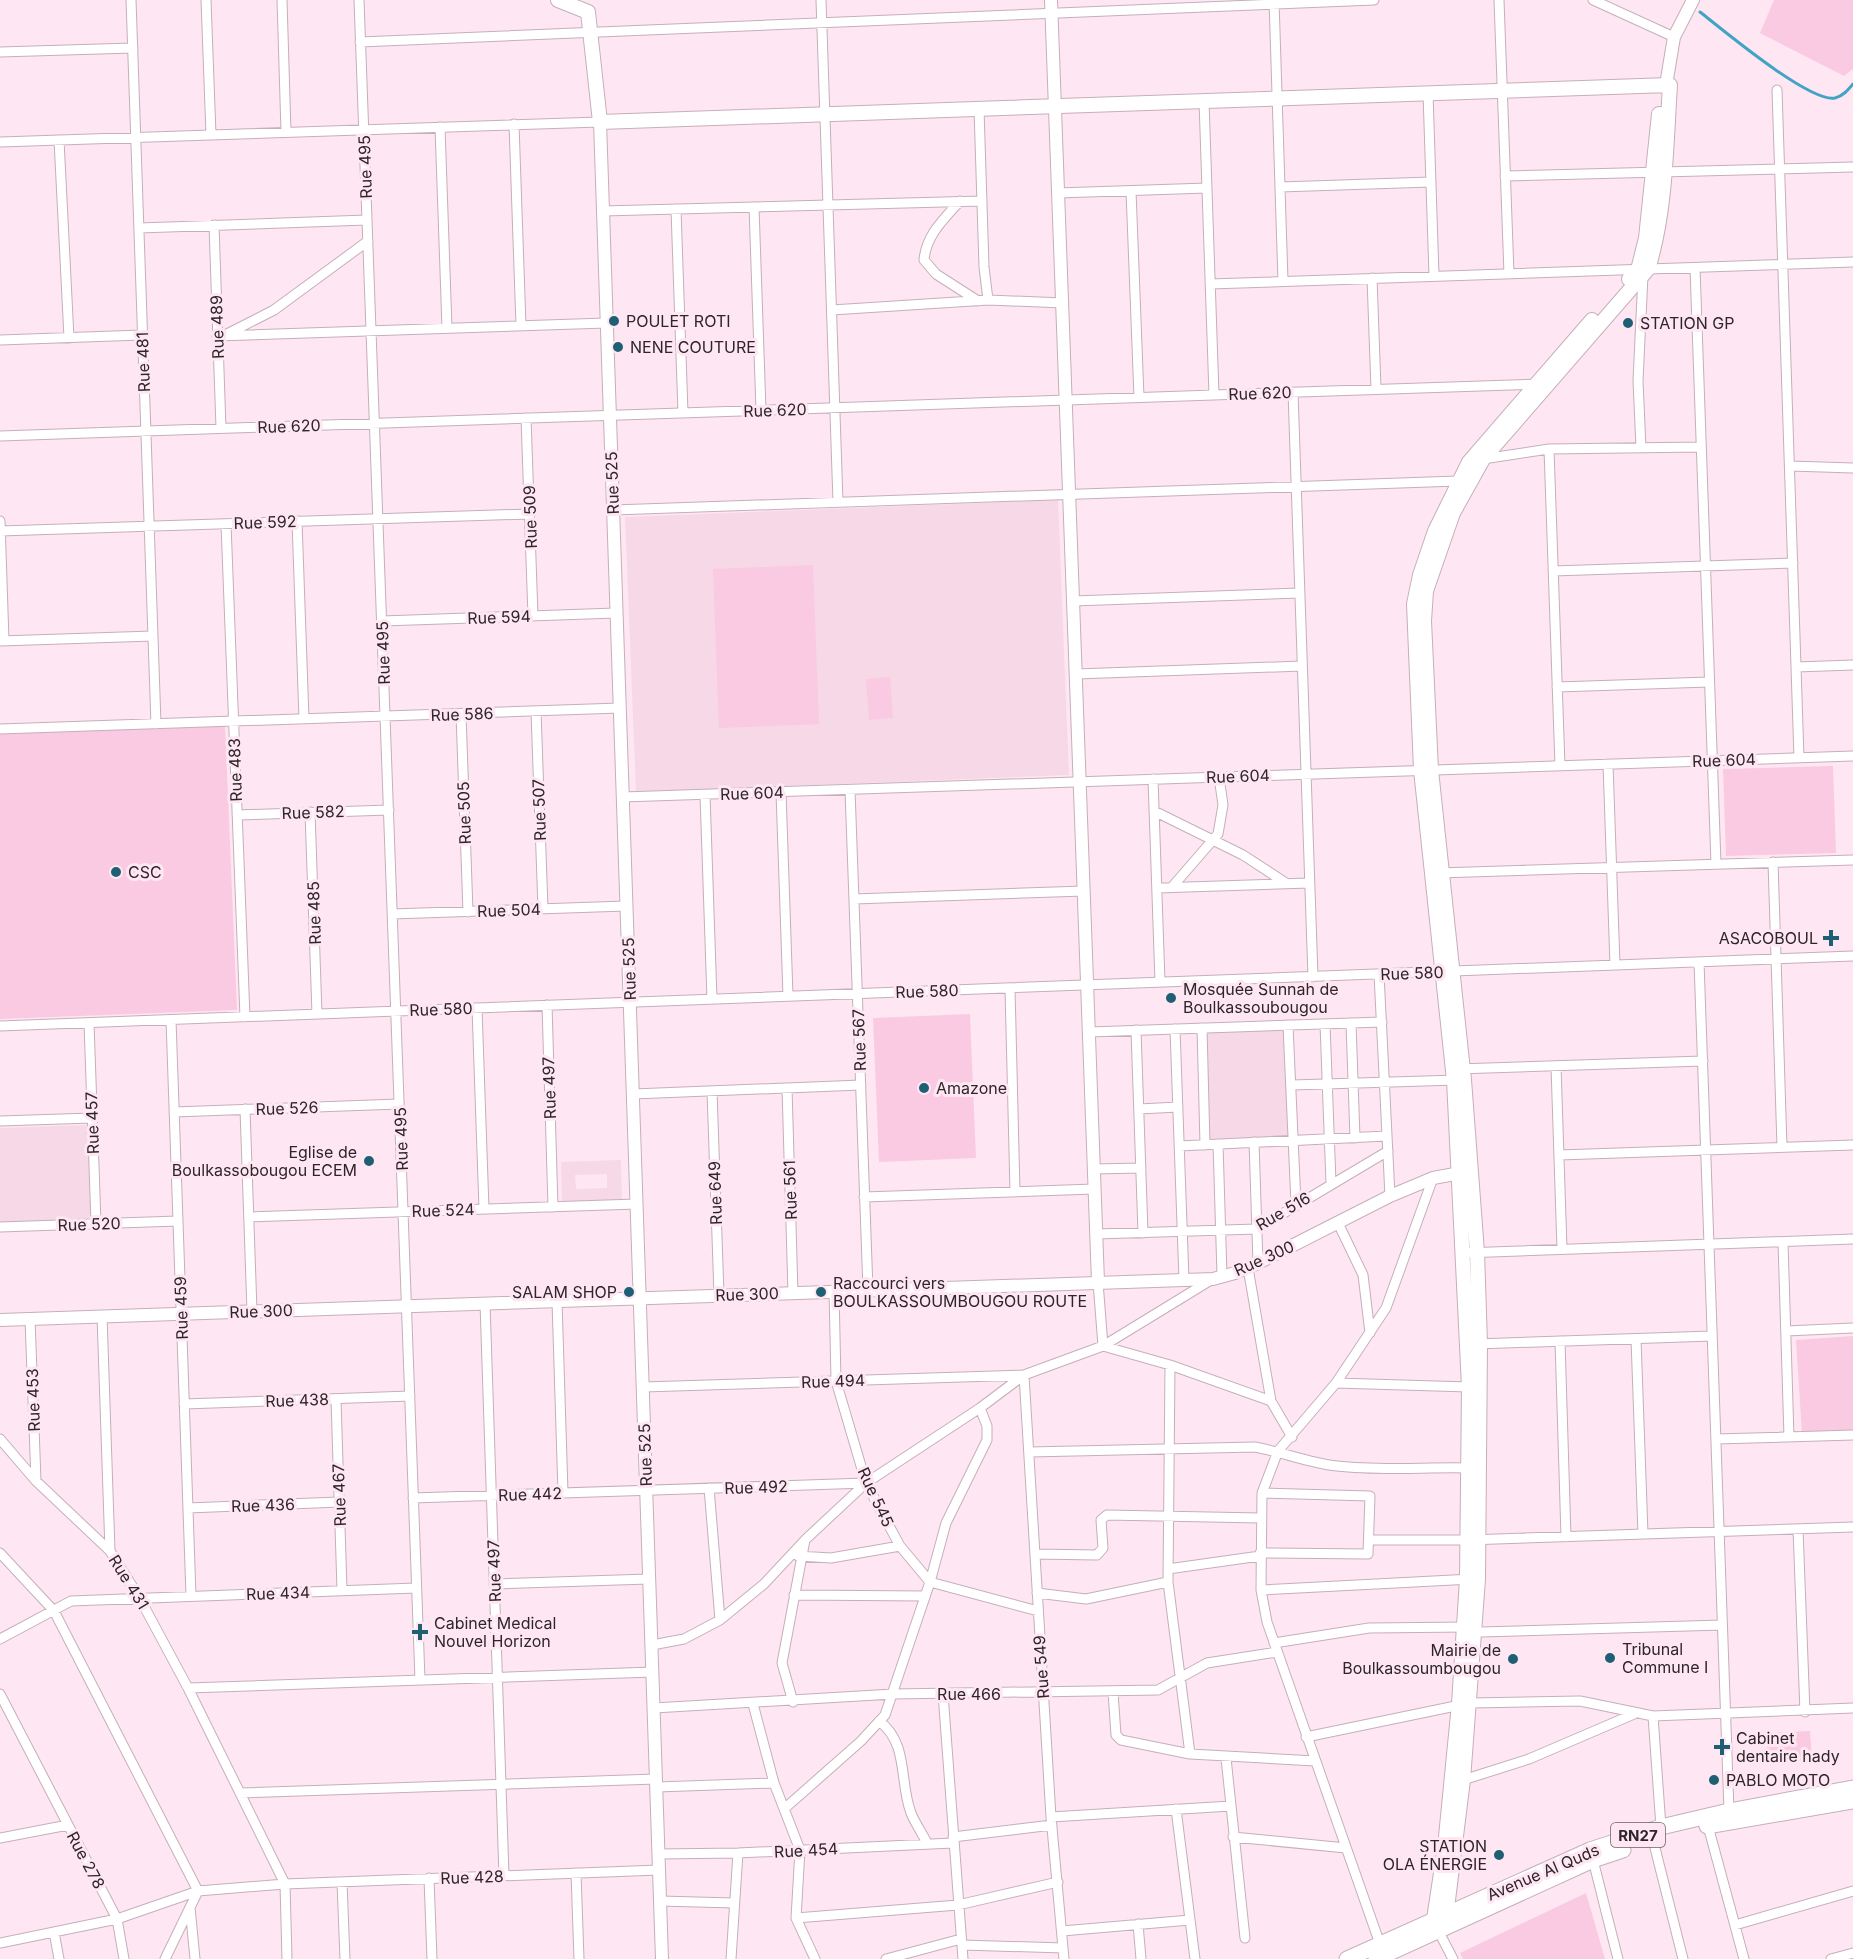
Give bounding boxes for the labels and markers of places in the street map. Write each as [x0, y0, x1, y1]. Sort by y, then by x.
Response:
place label: POULET ROTI [626, 311, 731, 331]
place label: STATION GP [1640, 313, 1734, 333]
marker: POULET ROTI [607, 314, 621, 328]
marker: STATION GP [1621, 316, 1635, 330]
place label: NENE COUTURE [630, 337, 756, 357]
marker: NENE COUTURE [611, 340, 625, 354]
place label: CSC [128, 862, 162, 882]
marker: CSC [109, 865, 123, 879]
place label: ASACOBOUL [1719, 928, 1818, 948]
marker: ASACOBOUL [1822, 929, 1840, 947]
place label: Mosquée Sunnah de Boulkassoubougou [1183, 979, 1339, 1017]
marker: Mosquée Sunnah de Boulkassoubougou [1164, 991, 1178, 1005]
place label: Amazone [936, 1078, 1007, 1098]
marker: Amazone [917, 1081, 931, 1095]
place label: Eglise de Boulkassobougou ECEM [172, 1142, 357, 1180]
marker: Eglise de Boulkassobougou ECEM [362, 1154, 376, 1168]
place label: Raccourci vers BOULKASSOUMBOUGOU ROUTE [833, 1273, 1087, 1311]
place label: SALAM SHOP [512, 1282, 617, 1302]
marker: SALAM SHOP [622, 1285, 636, 1299]
marker: Raccourci vers BOULKASSOUMBOUGOU ROUTE [814, 1285, 828, 1299]
place label: Cabinet Medical Nouvel Horizon [434, 1613, 556, 1651]
marker: Cabinet Medical Nouvel Horizon [411, 1623, 429, 1641]
place label: Tribunal Commune I [1622, 1639, 1708, 1677]
place label: Mairie de Boulkassoumbougou [1342, 1640, 1501, 1678]
marker: Tribunal Commune I [1603, 1651, 1617, 1665]
marker: Mairie de Boulkassoumbougou [1506, 1652, 1520, 1666]
place label: Cabinet dentaire hady [1736, 1728, 1840, 1766]
marker: Cabinet dentaire hady [1713, 1738, 1731, 1756]
place label: PABLO MOTO [1726, 1770, 1830, 1790]
marker: PABLO MOTO [1707, 1773, 1721, 1787]
place label: STATION OLA ÉNERGIE [1383, 1836, 1487, 1874]
marker: STATION OLA ÉNERGIE [1492, 1848, 1506, 1862]

